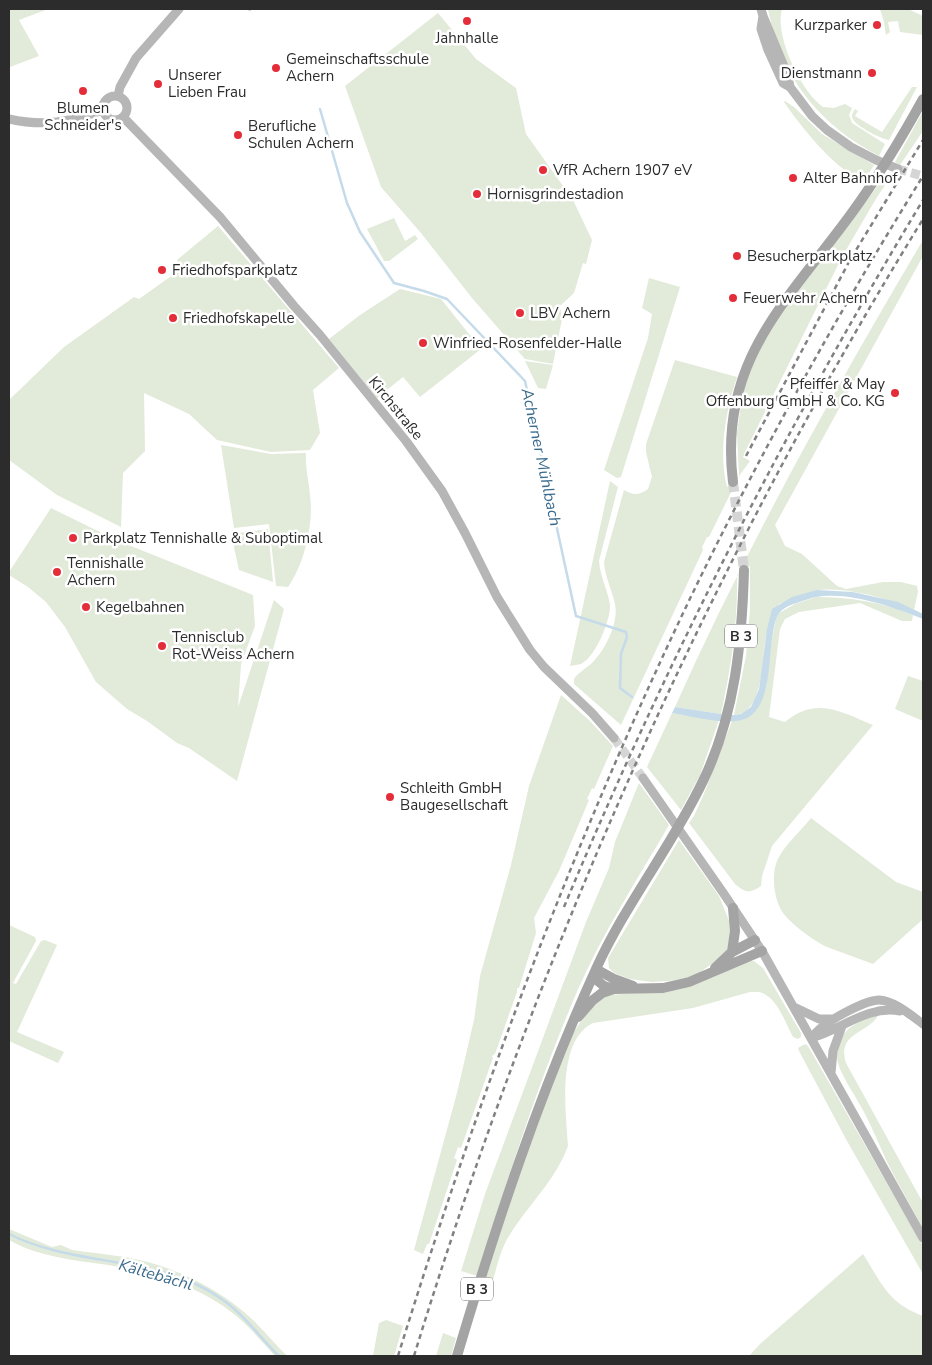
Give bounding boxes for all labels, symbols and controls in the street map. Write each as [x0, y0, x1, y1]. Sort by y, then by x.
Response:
marker: Jahnhalle [461, 15, 473, 27]
place label: Kurzparker [794, 15, 868, 35]
marker: Kurzparker [871, 19, 883, 31]
place label: Jahnhalle [434, 28, 499, 48]
place label: Gemeinschaftsschule Achern [286, 49, 429, 86]
marker: Gemeinschaftsschule Achern [270, 62, 282, 74]
place label: Dienstmann [781, 63, 862, 83]
place label: Unserer Lieben Frau [168, 65, 246, 102]
marker: Dienstmann [866, 67, 878, 79]
marker: Unserer Lieben Frau [152, 78, 164, 90]
marker: Blumen Schneider's [77, 85, 89, 97]
place label: Blumen Schneider's [44, 98, 122, 135]
place label: Berufliche Schulen Achern [248, 116, 354, 153]
marker: Berufliche Schulen Achern [232, 129, 244, 141]
place label: VfR Achern 1907 eV [552, 160, 693, 180]
marker: VfR Achern 1907 eV [537, 164, 549, 176]
place label: Alter Bahnhof [803, 168, 899, 188]
marker: Alter Bahnhof [787, 172, 799, 184]
place label: Hornisgrindestadion [487, 184, 624, 204]
marker: Hornisgrindestadion [471, 188, 483, 200]
place label: Besucherparkplatz [747, 246, 873, 266]
marker: Besucherparkplatz [731, 250, 743, 262]
place label: Friedhofsparkplatz [172, 260, 298, 280]
marker: Friedhofsparkplatz [156, 264, 168, 276]
place label: Feuerwehr Achern [743, 288, 868, 308]
marker: Feuerwehr Achern [727, 292, 739, 304]
place label: LBV Achern [530, 303, 611, 323]
marker: LBV Achern [514, 307, 526, 319]
place label: Friedhofskapelle [183, 308, 294, 328]
marker: Friedhofskapelle [167, 312, 179, 324]
place label: Winfried-Rosenfelder-Halle [433, 333, 622, 353]
marker: Winfried-Rosenfelder-Halle [417, 337, 429, 349]
street label: Kirchstraße [364, 372, 428, 444]
place label: Pfeiffer & May Offenburg GmbH & Co. KG [706, 374, 885, 411]
water label: Acherner Mühlbach [515, 385, 566, 528]
marker: Pfeiffer & May Offenburg GmbH & Co. KG [889, 387, 901, 399]
place label: Parkplatz Tennishalle & Suboptimal [83, 528, 323, 548]
marker: Parkplatz Tennishalle & Suboptimal [67, 532, 79, 544]
place label: Tennishalle Achern [67, 553, 144, 590]
marker: Tennishalle Achern [51, 566, 63, 578]
place label: Kegelbahnen [96, 597, 185, 617]
marker: Kegelbahnen [80, 601, 92, 613]
road number: B 3 [725, 624, 757, 648]
place label: Tennisclub Rot-Weiss Achern [172, 627, 294, 664]
marker: Tennisclub Rot-Weiss Achern [156, 640, 168, 652]
place label: Schleith GmbH Baugesellschaft [400, 778, 509, 815]
marker: Schleith GmbH Baugesellschaft [384, 791, 396, 803]
water label: Kältebächl [116, 1254, 196, 1296]
road number: B 3 [461, 1278, 493, 1300]

